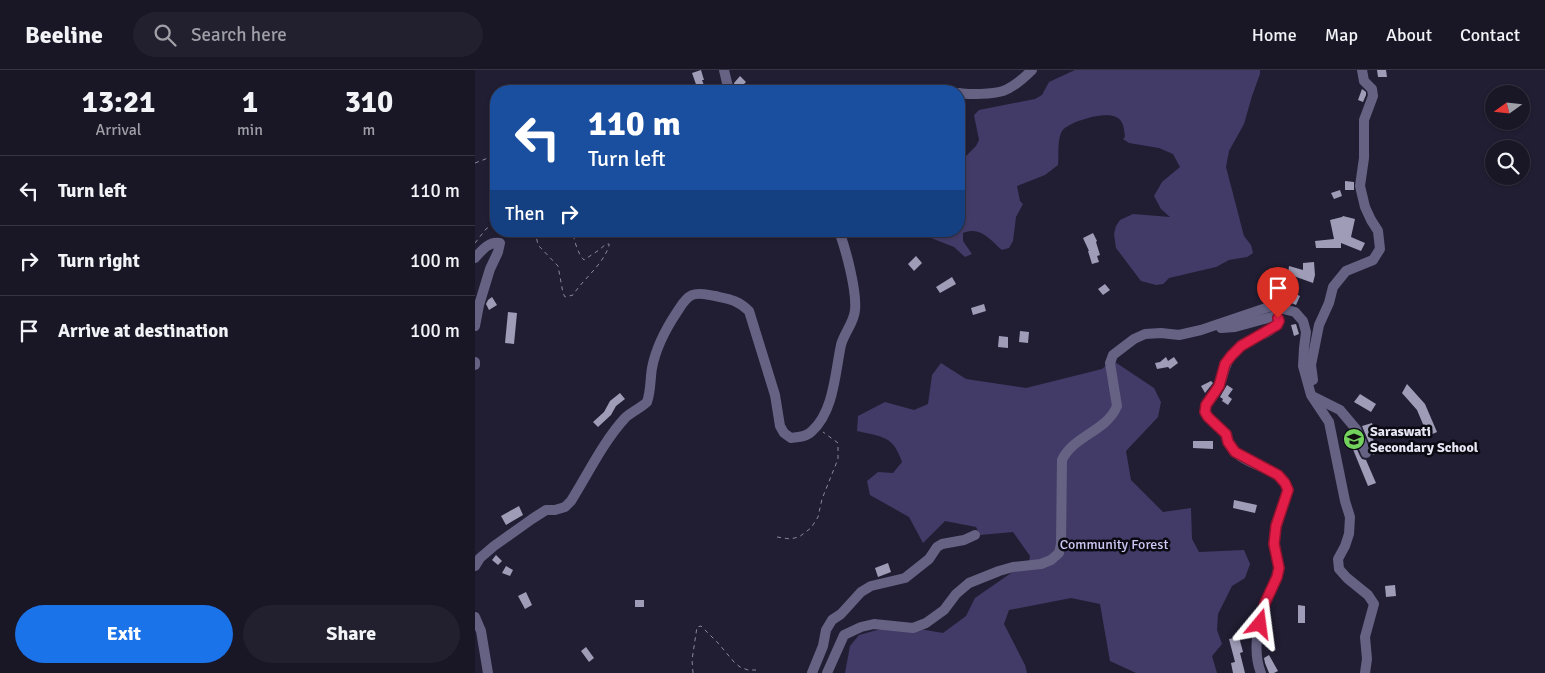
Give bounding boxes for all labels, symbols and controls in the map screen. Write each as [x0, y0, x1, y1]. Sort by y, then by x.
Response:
search box [133, 12, 483, 57]
text: Beeline [25, 20, 103, 50]
icon: search [151, 21, 179, 49]
text: Search here [191, 23, 287, 47]
text: Home [1252, 24, 1297, 46]
text: Map [1325, 24, 1358, 46]
text: About [1386, 24, 1432, 46]
text: Contact [1460, 24, 1520, 46]
text: 13:21 [82, 84, 155, 121]
text: 1 [242, 84, 258, 121]
text: 310 [345, 84, 393, 121]
north arrow [1485, 85, 1530, 130]
map controls [1485, 85, 1530, 185]
text: 110 m [588, 102, 681, 145]
icon: left [505, 105, 570, 170]
text: Arrival [95, 120, 142, 140]
text: min [237, 120, 263, 140]
text: m [363, 120, 375, 140]
button: search [1485, 140, 1530, 185]
text: Turn left [588, 145, 666, 172]
icon: left [15, 177, 43, 205]
text: Turn left [58, 179, 127, 203]
text: 110 m [410, 179, 460, 203]
icon: right [555, 200, 583, 228]
text: Then [505, 202, 545, 226]
icon: right [15, 247, 43, 275]
text: Turn right [58, 249, 140, 273]
text: 100 m [410, 249, 460, 273]
pin [1257, 267, 1299, 318]
icon: arrive [1264, 274, 1292, 302]
icon: arrive [15, 317, 43, 345]
text: Arrive at destination [58, 319, 229, 343]
text: 100 m [410, 319, 460, 343]
place label: Saraswati Secondary School [1370, 423, 1479, 456]
school or university icon: Saraswati Secondary School [1342, 427, 1366, 451]
park label: Community Forest [1060, 536, 1168, 553]
position arrow [1233, 597, 1285, 649]
button: Exit [15, 605, 233, 663]
button: Share [243, 605, 460, 663]

